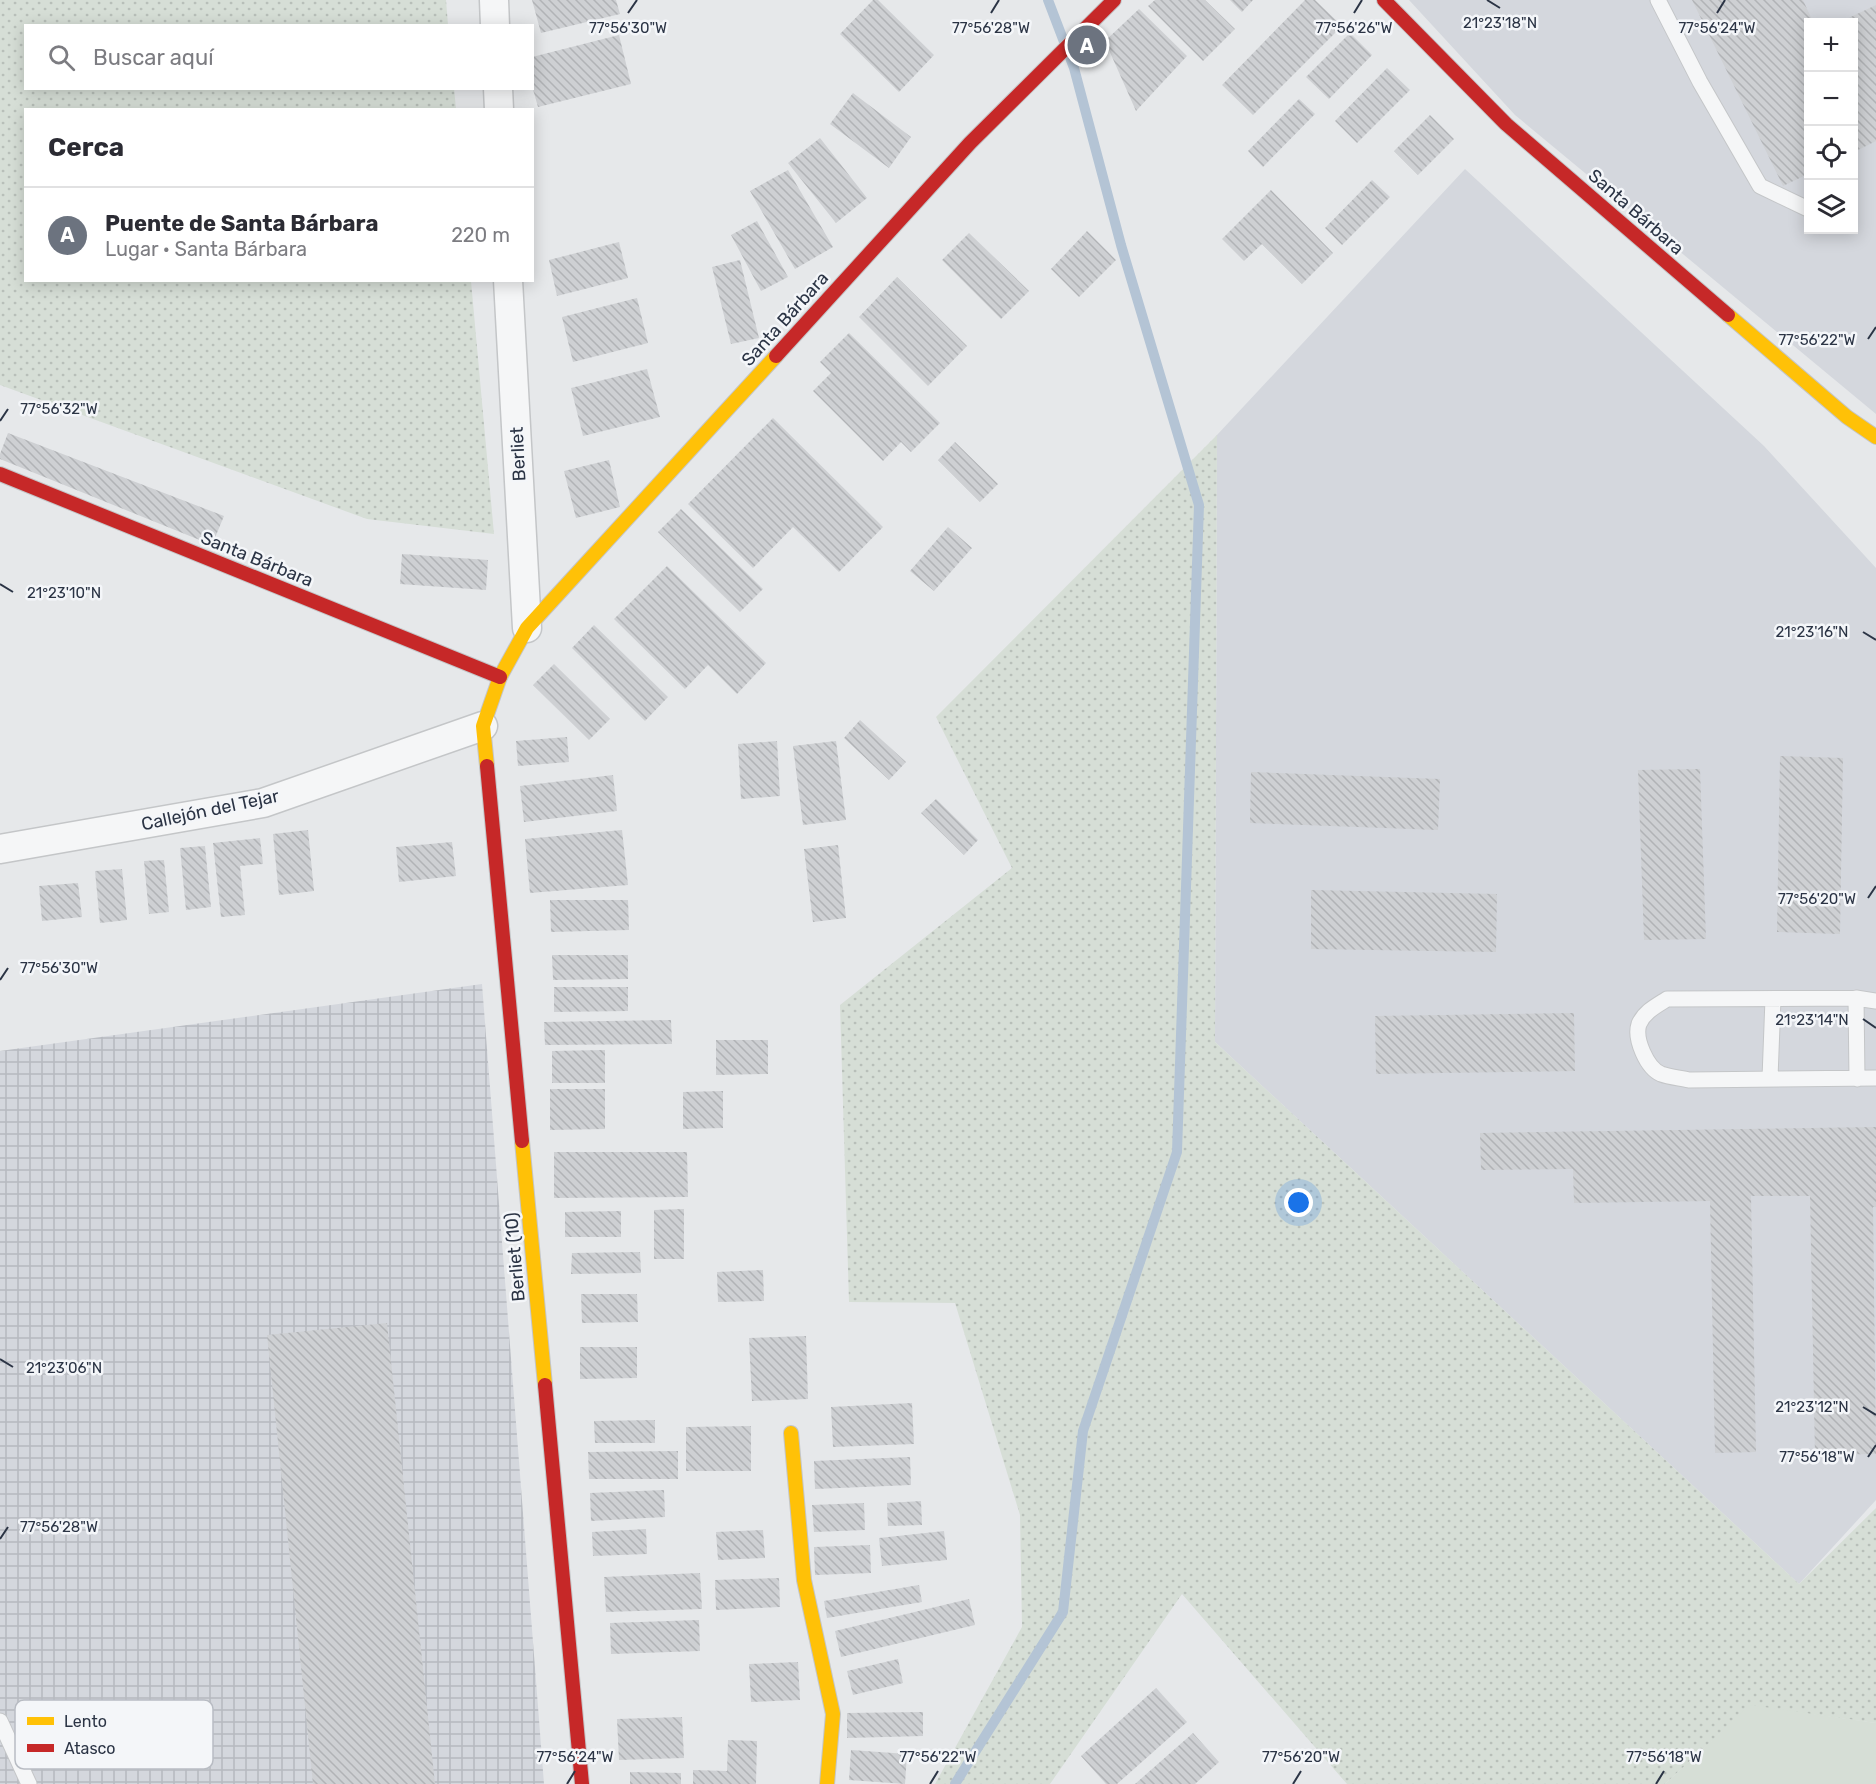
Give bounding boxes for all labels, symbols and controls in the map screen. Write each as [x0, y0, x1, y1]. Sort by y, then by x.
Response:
text: 21°23'18"N [1463, 14, 1537, 32]
map controls [1804, 18, 1858, 234]
button: + [1804, 18, 1858, 72]
text: 77°56'30"W [589, 19, 667, 37]
text: 77°56'28"W [952, 19, 1030, 37]
text: 77°56'26"W [1316, 19, 1392, 37]
text: 77°56'24"W [1678, 19, 1756, 37]
pin: A [1068, 22, 1106, 68]
search box [24, 24, 534, 90]
icon: search [45, 41, 78, 74]
text: Buscar aquí [93, 44, 214, 71]
button: − [1804, 72, 1858, 126]
button: locate [1804, 126, 1858, 180]
text: Cerca [48, 132, 124, 163]
street label: Santa Bárbara [1584, 165, 1688, 259]
button: layers [1804, 180, 1858, 234]
text: Puente de Santa Bárbara [105, 210, 378, 237]
text: A [60, 223, 75, 247]
text: 220 m [451, 223, 510, 247]
text: Lugar · Santa Bárbara [105, 237, 307, 261]
street label: Santa Bárbara [737, 267, 833, 371]
text: 77°56'22"W [1778, 331, 1856, 349]
text: 77°56'32"W [20, 400, 98, 418]
street label: Berliet [506, 426, 530, 482]
street label: Santa Bárbara [198, 526, 316, 592]
text: 21°23'10"N [27, 584, 101, 602]
text: 21°23'16"N [1775, 623, 1849, 641]
street label: Callejón del Tejar [139, 785, 281, 835]
text: 77°56'20"W [1778, 890, 1856, 908]
text: 77°56'30"W [20, 959, 98, 977]
text: 21°23'14"N [1775, 1011, 1849, 1029]
your location [1284, 1188, 1313, 1217]
street label: Berliet (10) [500, 1212, 530, 1302]
text: 21°23'06"N [26, 1359, 102, 1377]
text: 21°23'12"N [1775, 1398, 1849, 1416]
text: 77°56'18"W [1779, 1448, 1855, 1466]
text: 77°56'28"W [20, 1518, 98, 1536]
legend [15, 1700, 213, 1769]
text: Lento [64, 1712, 107, 1731]
text: Atasco [64, 1739, 116, 1758]
text: 77°56'24"W [536, 1748, 614, 1766]
text: 77°56'22"W [899, 1748, 977, 1766]
text: 77°56'20"W [1262, 1748, 1340, 1766]
text: 77°56'18"W [1626, 1748, 1702, 1766]

